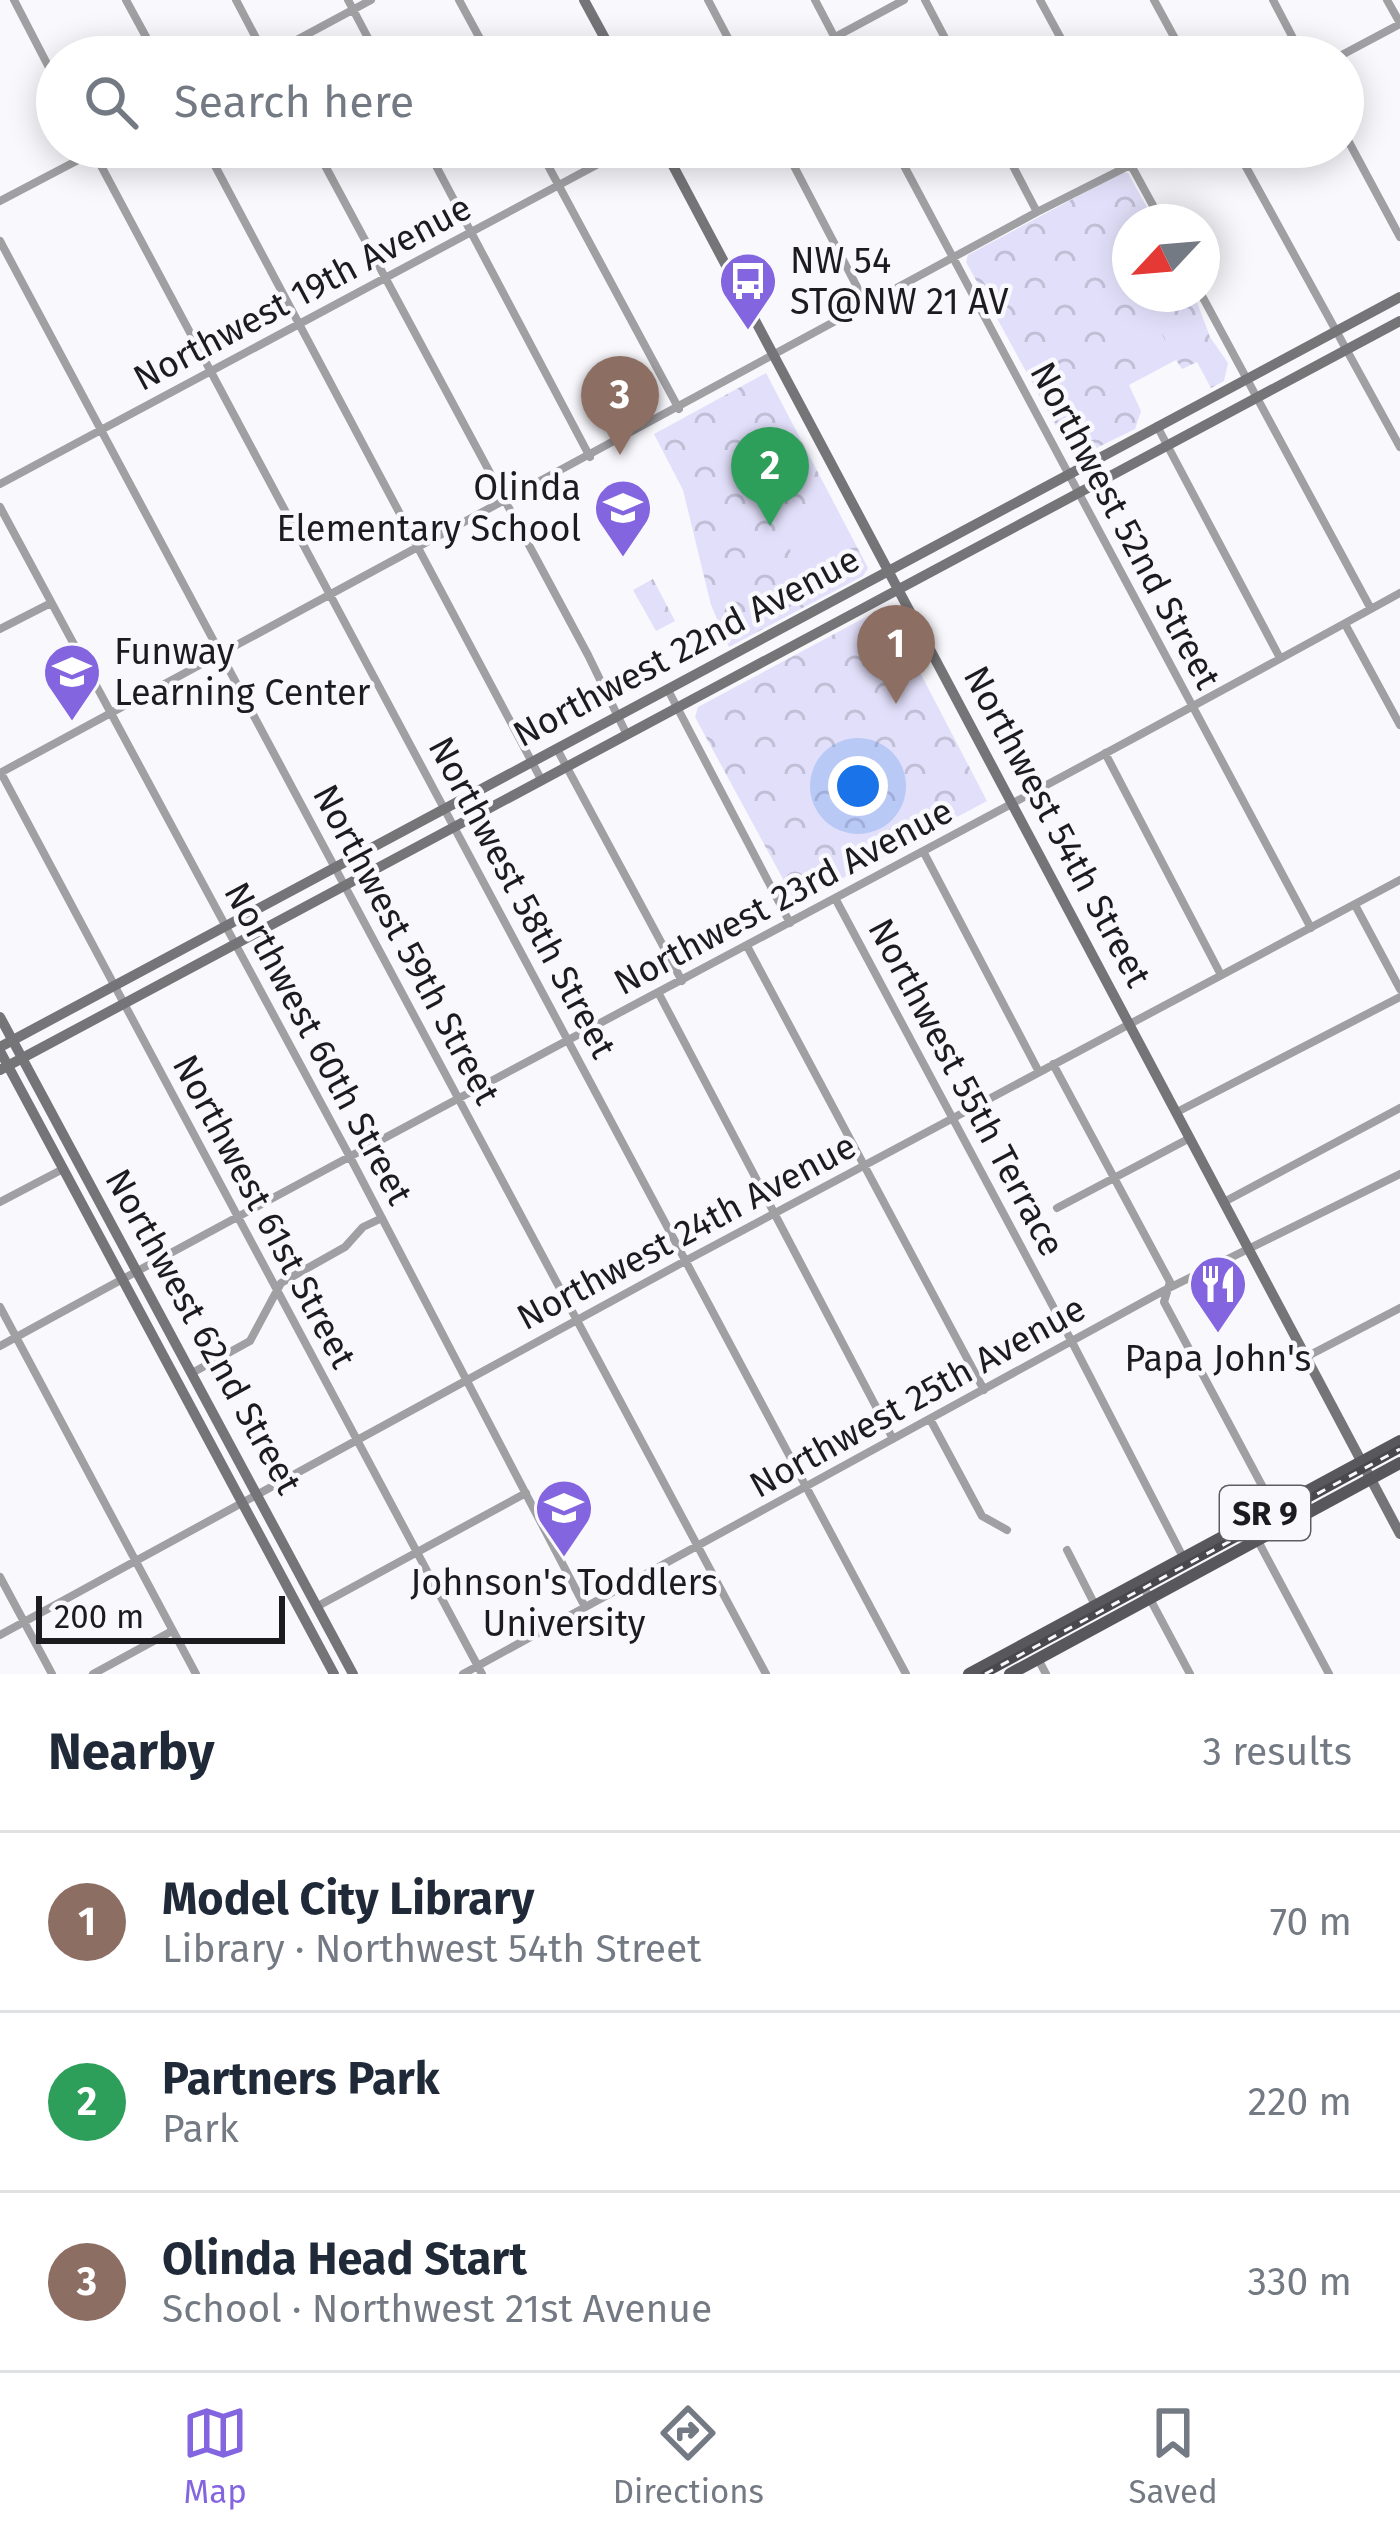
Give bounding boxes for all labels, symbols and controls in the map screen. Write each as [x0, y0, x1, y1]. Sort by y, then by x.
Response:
search box [36, 36, 1364, 168]
icon: search [78, 69, 144, 135]
text: Search here [174, 75, 414, 129]
street label: Northwest 19th Avenue [126, 185, 479, 401]
north arrow [1112, 204, 1220, 312]
place label: NW 54 ST@NW 21 AV [790, 239, 1008, 324]
bus stop icon: NW 54 ST@NW 21 AV [717, 250, 779, 332]
street label: Northwest 52nd Street [1020, 355, 1230, 696]
pin: 3 [581, 356, 659, 455]
pin: 2 [731, 427, 809, 526]
place label: Olinda Elementary School [276, 466, 581, 551]
school or university icon: Olinda Elementary School [592, 477, 654, 559]
street label: Northwest 22nd Avenue [506, 537, 867, 757]
pin: 1 [857, 605, 935, 704]
place label: Funway Learning Center [114, 630, 371, 715]
school or university icon: Funway Learning Center [41, 641, 103, 723]
street label: Northwest 54th Street [954, 659, 1160, 994]
street label: Northwest 58th Street [419, 729, 625, 1066]
your location [828, 756, 888, 816]
street label: Northwest 59th Street [303, 777, 509, 1112]
street label: Northwest 23rd Avenue [607, 789, 960, 1005]
street label: Northwest 60th Street [214, 875, 422, 1212]
street label: Northwest 55th Terrace [858, 911, 1074, 1264]
street label: Northwest 61st Street [163, 1047, 365, 1376]
street label: Northwest 24th Avenue [509, 1124, 863, 1340]
street label: Northwest 62nd Street [95, 1161, 311, 1502]
restaurant icon: Papa John's [1187, 1253, 1249, 1335]
street label: Northwest 25th Avenue [742, 1286, 1093, 1508]
place label: Papa John's [1125, 1337, 1311, 1381]
school or university icon: Johnson's Toddlers University [533, 1477, 595, 1559]
road number: SR 9 [1220, 1486, 1310, 1540]
place label: Johnson's Toddlers University [410, 1561, 718, 1646]
scale bar [36, 1590, 285, 1643]
text: 200 m [54, 1597, 144, 1637]
text: Nearby [48, 1721, 214, 1783]
text: 3 results [1202, 1729, 1352, 1775]
text: Model City Library [162, 1872, 534, 1926]
text: 1 [78, 1899, 96, 1945]
text: 70 m [1270, 1899, 1352, 1945]
text: Library · Northwest 54th Street [162, 1926, 701, 1972]
text: Partners Park [162, 2052, 440, 2106]
text: 2 [77, 2079, 97, 2125]
text: 220 m [1248, 2079, 1352, 2125]
text: Park [162, 2106, 239, 2152]
text: Olinda Head Start [162, 2232, 527, 2286]
text: 3 [77, 2259, 97, 2305]
text: 330 m [1248, 2259, 1352, 2305]
text: School · Northwest 21st Avenue [162, 2286, 712, 2332]
tab: Map [182, 2400, 248, 2512]
tab: Directions [613, 2400, 764, 2512]
tab: Saved [1128, 2400, 1218, 2512]

